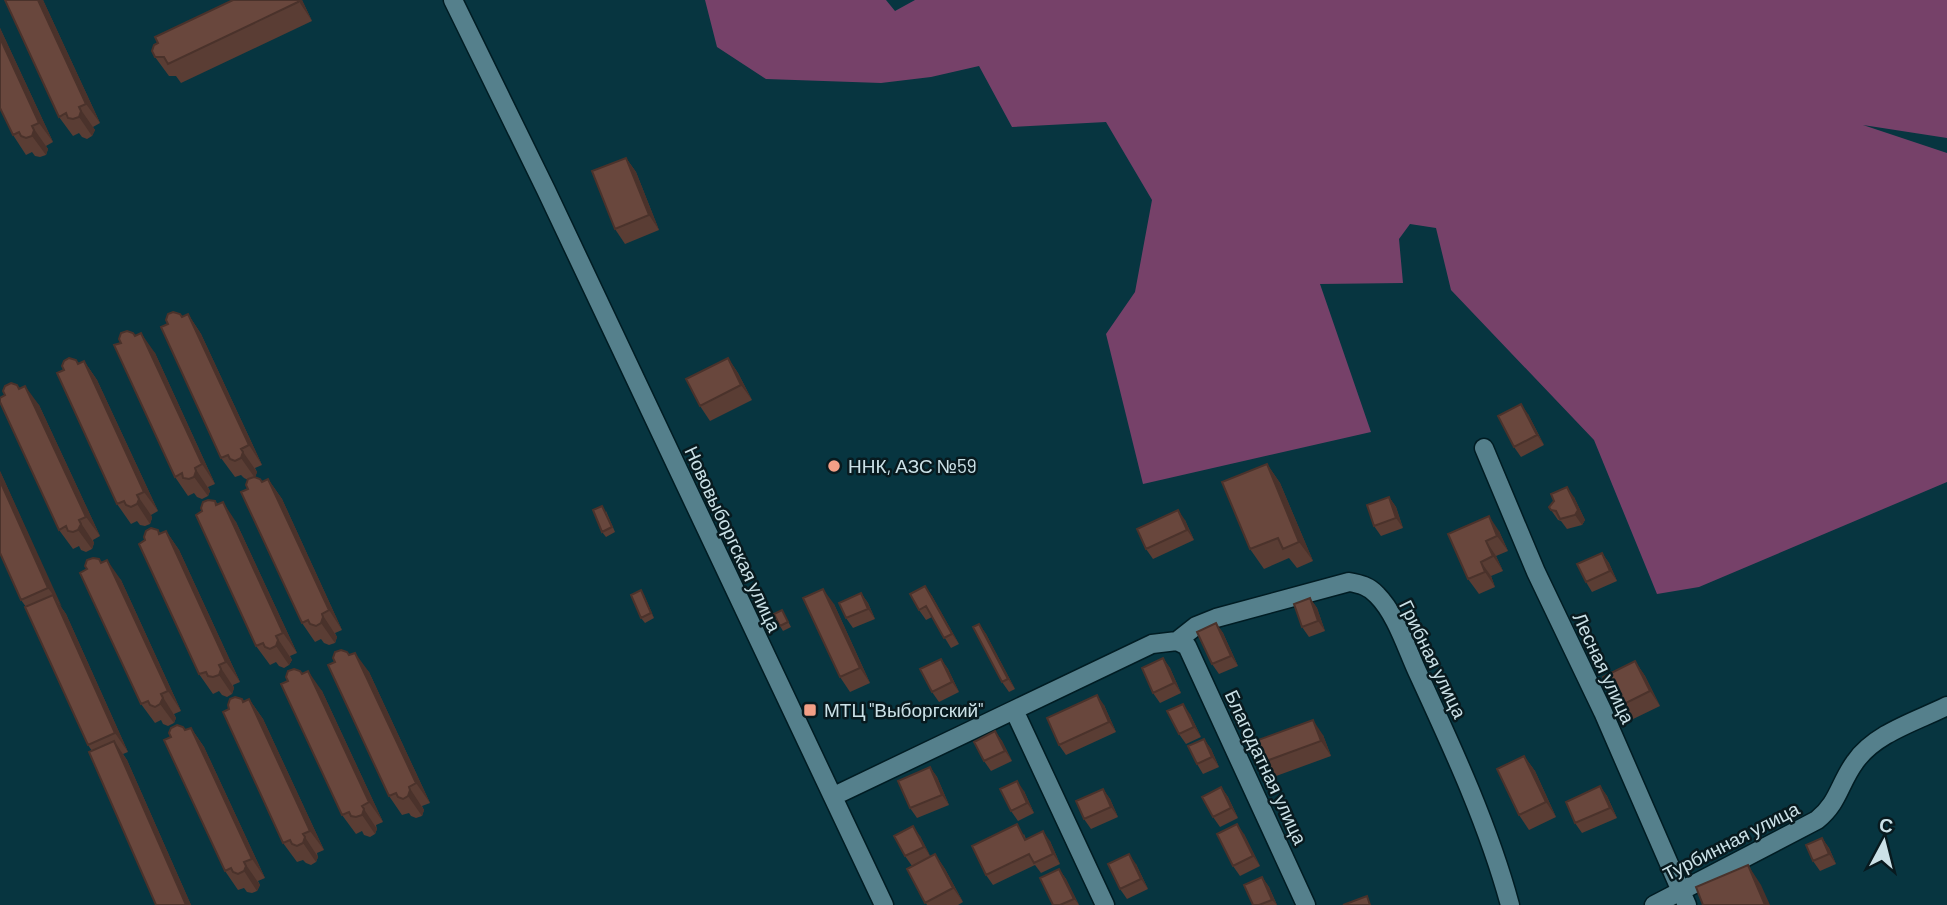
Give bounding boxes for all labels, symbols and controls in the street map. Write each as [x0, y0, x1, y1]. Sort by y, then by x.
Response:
street label: Нововыборгская улица [680, 442, 787, 636]
place label: ННК, АЗС №59 [848, 454, 977, 477]
marker: ННК, АЗС №59 [826, 458, 842, 474]
street label: Грибная улица [1395, 596, 1472, 722]
street label: Лесная улица [1569, 609, 1640, 727]
street label: Благодатная улица [1221, 686, 1313, 848]
place label: МТЦ "Выборгский" [824, 698, 983, 721]
marker: МТЦ "Выборгский" [802, 702, 818, 718]
street label: Турбинная улица [1659, 796, 1803, 885]
north arrow [1849, 807, 1919, 877]
text: С [1878, 812, 1895, 837]

